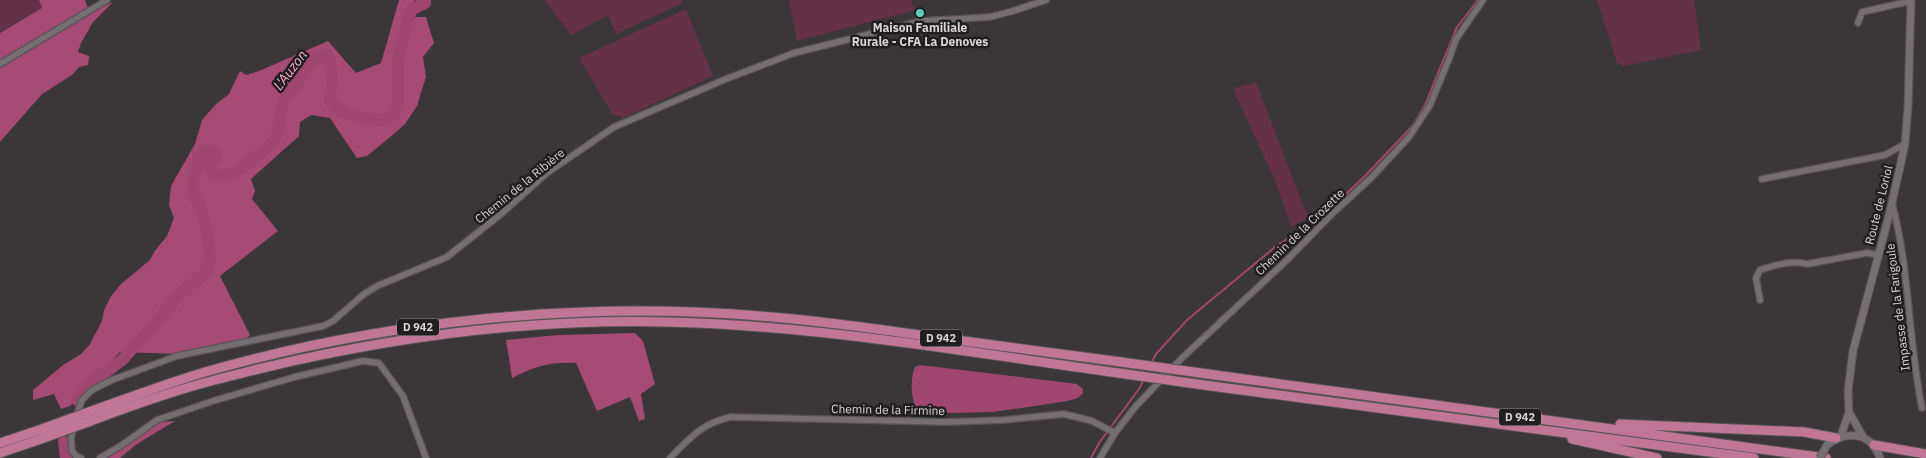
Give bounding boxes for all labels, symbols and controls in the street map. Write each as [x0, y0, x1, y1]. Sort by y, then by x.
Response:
marker: Maison Familiale Rurale - CFA La Denoves [914, 7, 926, 19]
place label: Maison Familiale Rurale - CFA La Denoves [852, 20, 988, 49]
water label: L'Auzon [269, 46, 311, 94]
street label: Chemin de la Ribière [472, 145, 568, 226]
street label: Route de Loriol [1861, 164, 1896, 246]
street label: Chemin de la Crozette [1252, 185, 1348, 278]
street label: Impasse de la Farigoule [1882, 242, 1913, 372]
road number: D 942 [397, 318, 439, 336]
road number: D 942 [920, 329, 962, 346]
street label: Chemin de la Firmine [831, 401, 945, 418]
road number: D 942 [1499, 408, 1541, 426]

